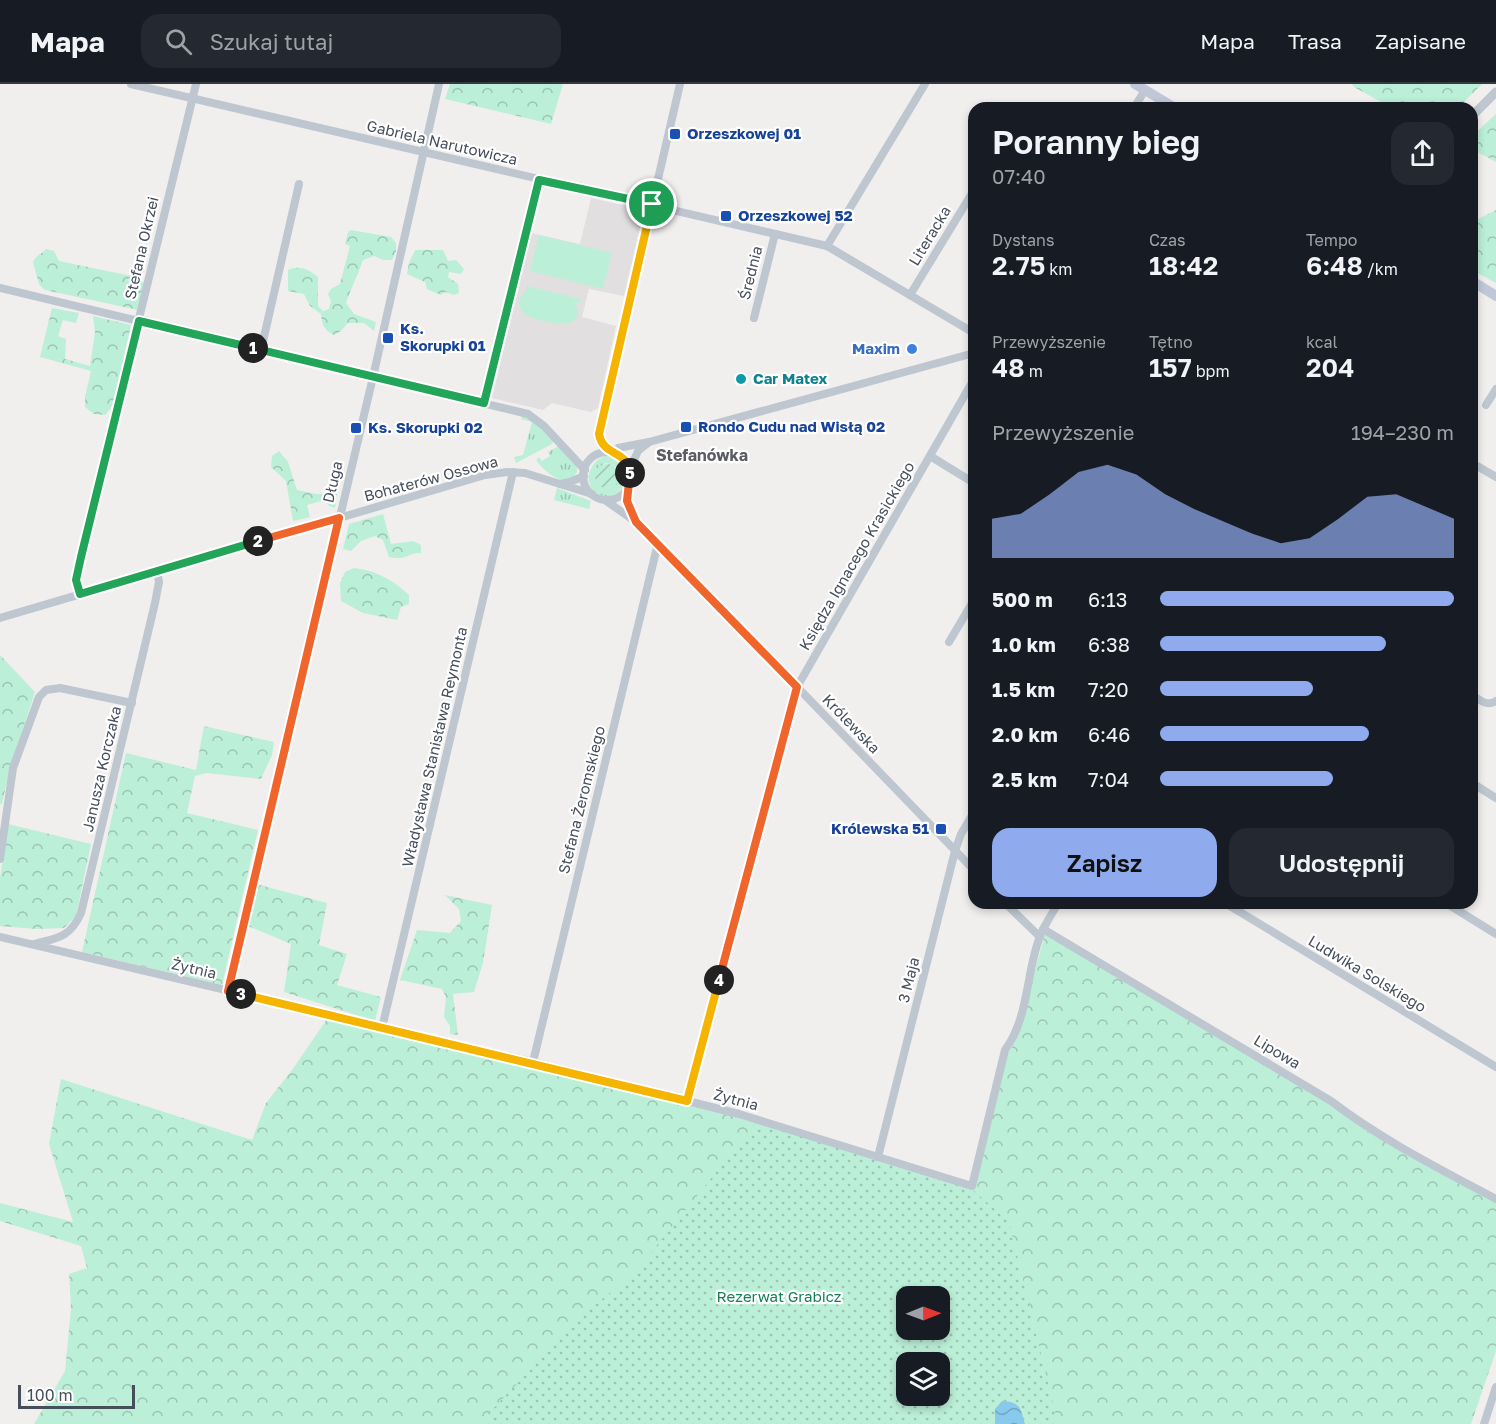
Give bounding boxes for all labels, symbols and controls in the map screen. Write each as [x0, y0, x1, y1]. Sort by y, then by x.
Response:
search box [141, 14, 561, 68]
text: Mapa [30, 25, 105, 58]
icon: search [162, 25, 195, 58]
text: Szukaj tutaj [210, 28, 333, 55]
text: Mapa [1200, 28, 1255, 54]
text: Trasa [1288, 28, 1342, 54]
text: Zapisane [1375, 28, 1466, 54]
street label: Gabriela Narutowicza [365, 116, 519, 168]
text: Poranny bieg [992, 122, 1200, 161]
button: share [1391, 122, 1454, 185]
place label: Orzeszkowej 01 [687, 124, 801, 142]
marker: Orzeszkowej 01 [668, 127, 682, 141]
text: 07:40 [992, 164, 1046, 188]
pin [626, 178, 677, 229]
icon: arrive [635, 187, 668, 220]
street label: Stefana Okrzei [120, 195, 162, 301]
street label: Literacka [904, 202, 954, 269]
place label: Orzeszkowej 52 [738, 206, 853, 224]
marker: Orzeszkowej 52 [719, 209, 733, 223]
text: Dystans [992, 230, 1054, 250]
text: Czas [1149, 230, 1185, 250]
text: Tempo [1306, 230, 1357, 250]
street label: Średnia [735, 244, 765, 302]
text: 2.75 [992, 250, 1045, 281]
text: 18:42 [1149, 250, 1218, 281]
text: 6:48 [1306, 250, 1363, 281]
text: km [1045, 259, 1072, 279]
text: /km [1363, 259, 1398, 279]
place label: Ks. Skorupki 01 [400, 319, 486, 354]
marker: Ks. Skorupki 01 [381, 331, 395, 345]
text: Przewyższenie [992, 332, 1106, 352]
text: Tętno [1149, 332, 1193, 352]
text: kcal [1306, 332, 1338, 352]
pin: 1 [238, 333, 268, 363]
text: 1 [249, 338, 257, 358]
place label: Maxim [852, 339, 900, 357]
marker: Maxim [905, 342, 919, 356]
text: 48 [992, 352, 1025, 383]
text: 157 [1149, 352, 1192, 383]
text: 204 [1306, 352, 1355, 383]
text: m [1025, 361, 1043, 381]
text: bpm [1192, 361, 1230, 381]
place label: Car Matex [753, 369, 828, 387]
marker: Car Matex [734, 372, 748, 386]
place label: Rondo Cudu nad Wisłą 02 [698, 417, 885, 435]
place label: Ks. Skorupki 02 [368, 418, 483, 436]
marker: Rondo Cudu nad Wisłą 02 [679, 420, 693, 434]
text: Przewyższenie [992, 420, 1134, 444]
text: 194–230 m [1351, 420, 1454, 444]
marker: Ks. Skorupki 02 [349, 421, 363, 435]
district label: Stefanówka [656, 445, 748, 465]
street label: Bohaterów Ossowa [362, 451, 500, 505]
pin: 5 [615, 458, 645, 488]
street label: Księdza Ignacego Krasickiego [795, 458, 918, 653]
street label: Długa [318, 459, 346, 505]
text: 5 [625, 463, 635, 483]
pin: 2 [243, 526, 273, 556]
text: 2 [253, 531, 263, 551]
text: 500 m [992, 587, 1053, 611]
text: 6:13 [1088, 587, 1128, 611]
street label: Władysława Stanisława Reymonta [398, 625, 470, 869]
text: 1.0 km [992, 632, 1056, 656]
text: 6:38 [1088, 632, 1130, 656]
text: 1.5 km [992, 677, 1055, 701]
text: 7:20 [1088, 677, 1129, 701]
street label: Królewska [819, 690, 884, 757]
street label: Janusza Korczaka [78, 704, 124, 834]
text: 2.0 km [992, 722, 1058, 746]
text: 6:46 [1088, 722, 1130, 746]
street label: Stefana Żeromskiego [554, 724, 608, 876]
text: 2.5 km [992, 767, 1057, 791]
text: 7:04 [1088, 767, 1129, 791]
place label: Królewska 51 [831, 819, 929, 837]
marker: Królewska 51 [934, 822, 948, 836]
button: Zapisz [992, 828, 1217, 897]
button: Udostępnij [1229, 828, 1454, 897]
street label: Ludwika Solskiego [1305, 931, 1430, 1015]
street label: Żytnia [170, 954, 218, 982]
street label: 3 Maja [894, 955, 922, 1004]
pin: 4 [704, 965, 734, 995]
text: 4 [714, 970, 724, 990]
pin: 3 [226, 979, 256, 1009]
text: 3 [236, 984, 246, 1004]
street label: Lipowa [1251, 1030, 1304, 1072]
street label: Żytnia [712, 1084, 760, 1114]
north arrow [896, 1286, 950, 1340]
map controls [896, 1286, 950, 1406]
park label: Rezerwat Grabicz [717, 1287, 842, 1305]
button: layers [896, 1352, 950, 1406]
scale bar [18, 1382, 135, 1410]
text: 100 m [27, 1385, 73, 1405]

